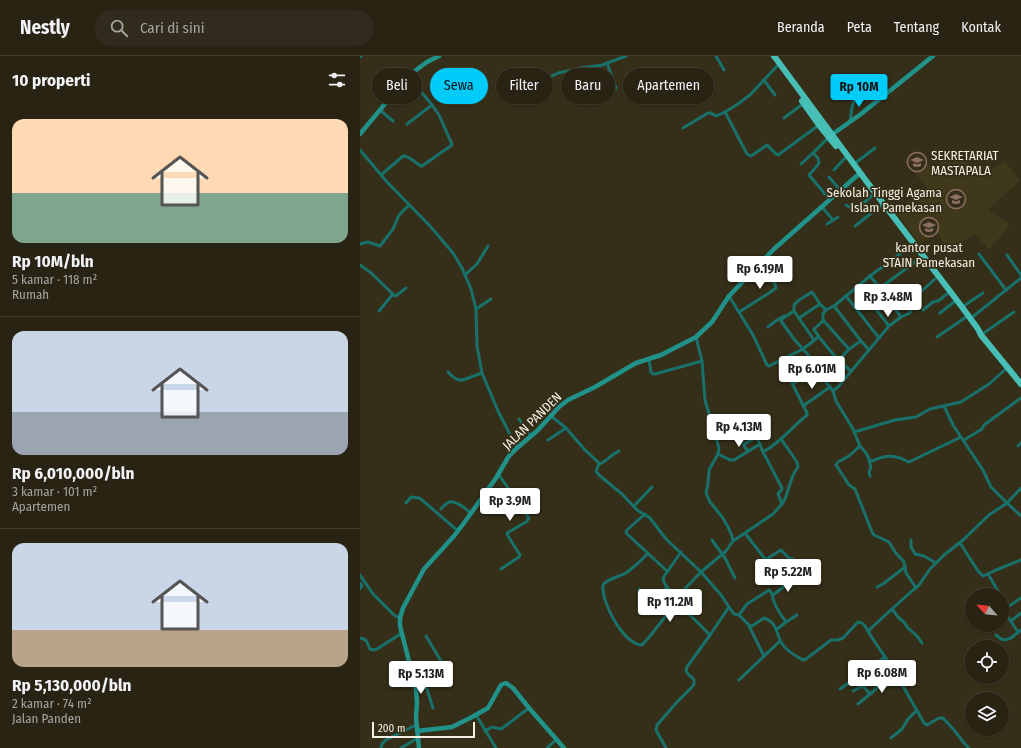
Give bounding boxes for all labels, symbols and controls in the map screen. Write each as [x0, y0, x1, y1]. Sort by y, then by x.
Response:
search box [94, 10, 374, 46]
text: Nestly [20, 16, 70, 39]
icon: search [108, 17, 130, 39]
text: Cari di sini [140, 19, 204, 37]
text: Beranda [777, 19, 825, 36]
text: Peta [847, 19, 872, 36]
text: Tentang [894, 19, 939, 36]
text: Kontak [961, 19, 1001, 36]
chip: Beli [372, 68, 422, 104]
chip: Sewa [430, 68, 488, 104]
chip: Filter [496, 68, 553, 104]
chip: Baru [561, 68, 615, 104]
chip: Apartemen [623, 68, 714, 104]
icon: filters [326, 69, 348, 91]
text: 10 properti [12, 70, 91, 91]
pin: Rp 10M [826, 74, 892, 108]
text: Rp 10M [839, 79, 879, 94]
icon: home [144, 145, 216, 217]
place label: SEKRETARIAT MASTAPALA [931, 148, 999, 178]
school or university icon: SEKRETARIAT MASTAPALA [906, 151, 928, 173]
place label: Sekolah Tinggi Agama Islam Pamekasan [827, 185, 942, 215]
school or university icon: Sekolah Tinggi Agama Islam Pamekasan [945, 188, 967, 210]
school or university icon: kantor pusat STAIN Pamekasan [918, 216, 940, 238]
place label: kantor pusat STAIN Pamekasan [883, 240, 975, 270]
text: Rp 10M/bln [12, 251, 94, 272]
pin: Rp 6.19M [719, 256, 801, 290]
text: Rp 6.19M [736, 261, 784, 276]
text: 5 kamar · 118 m² [12, 272, 97, 287]
pin: Rp 3.48M [847, 284, 929, 318]
text: Rumah [12, 287, 49, 302]
text: Rp 3.48M [864, 289, 912, 304]
pin: Rp 6.01M [771, 356, 853, 390]
icon: home [144, 357, 216, 429]
text: Rp 6.01M [788, 361, 836, 376]
street label: JALAN PANDEN [499, 389, 565, 453]
pin: Rp 4.13M [698, 414, 780, 448]
text: Rp 4.13M [716, 419, 762, 434]
text: Rp 6,010,000/bln [12, 463, 134, 484]
text: 3 kamar · 101 m² [12, 484, 97, 499]
pin: Rp 3.9M [473, 488, 547, 522]
text: Rp 3.9M [489, 493, 531, 508]
text: Apartemen [12, 499, 70, 514]
pin: Rp 5.22M [747, 559, 829, 593]
text: Rp 5.22M [764, 564, 812, 579]
icon: home [144, 569, 216, 641]
north arrow [965, 588, 1009, 632]
map controls [965, 588, 1009, 736]
pin: Rp 11.2M [629, 589, 711, 623]
text: Rp 11.2M [647, 594, 693, 609]
button: locate [965, 640, 1009, 684]
pin: Rp 6.08M [841, 660, 923, 694]
pin: Rp 5.13M [380, 661, 462, 695]
text: Rp 6.08M [857, 665, 907, 680]
text: Rp 5.13M [398, 666, 444, 681]
text: Rp 5,130,000/bln [12, 675, 132, 696]
button: layers [965, 692, 1009, 736]
text: 2 kamar · 74 m² [12, 696, 92, 711]
text: Jalan Panden [12, 711, 81, 726]
scale bar [372, 720, 475, 739]
text: 200 m [378, 722, 405, 735]

